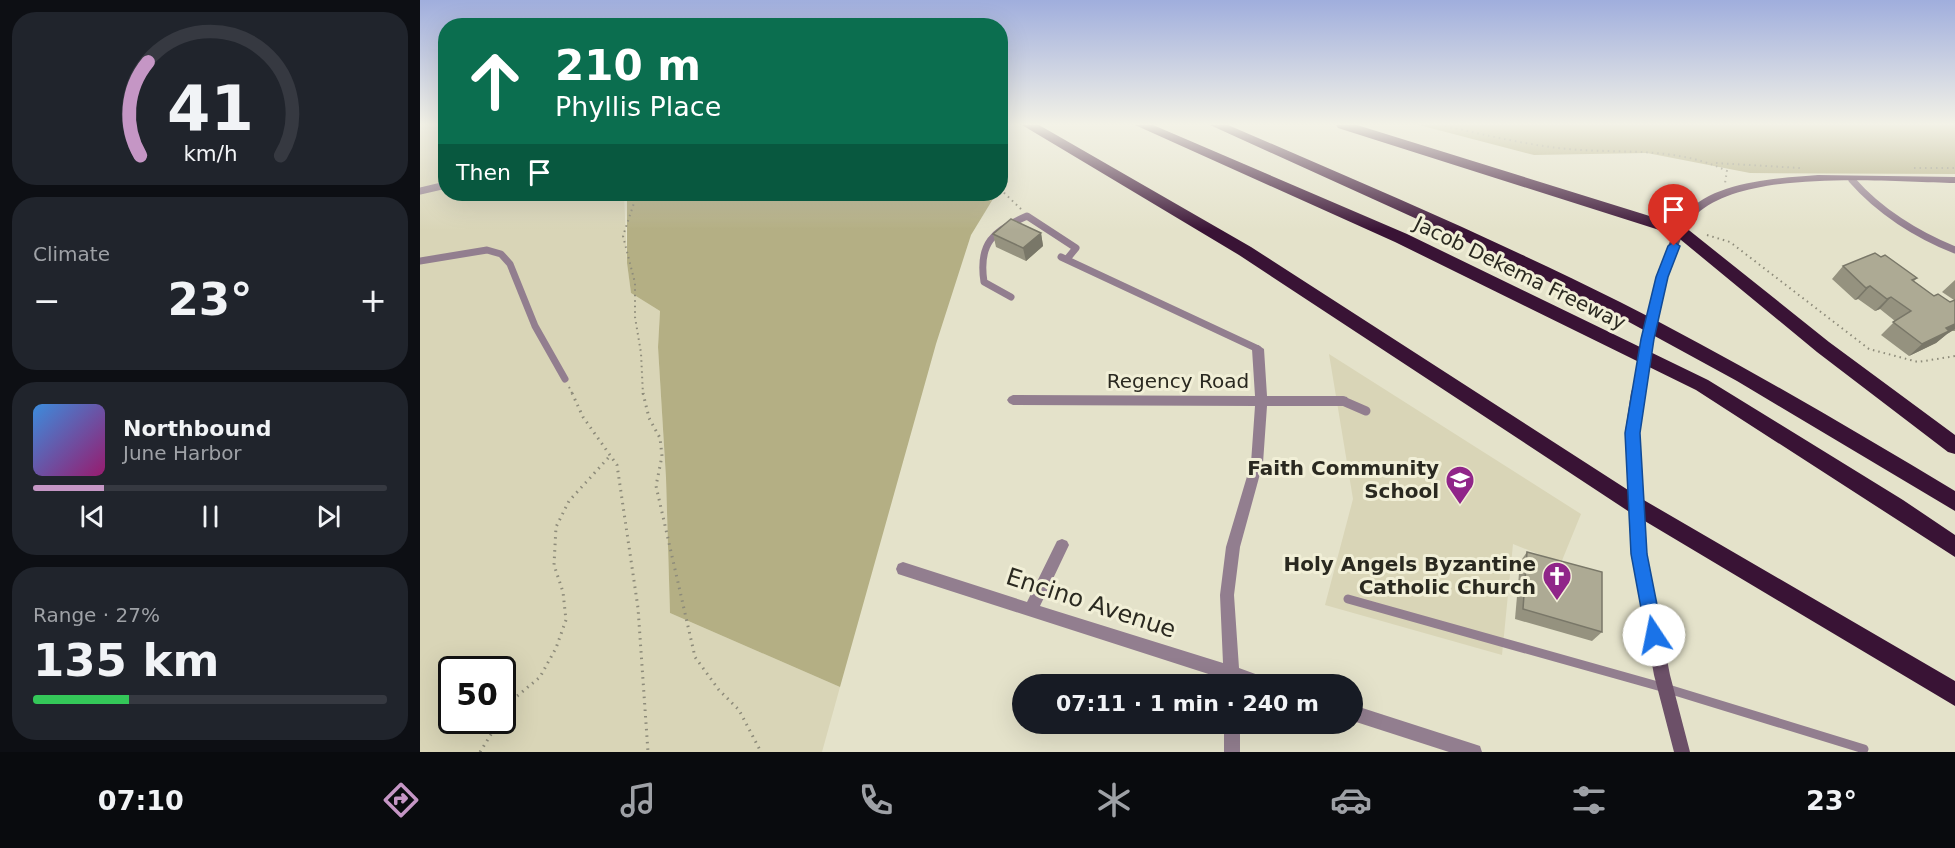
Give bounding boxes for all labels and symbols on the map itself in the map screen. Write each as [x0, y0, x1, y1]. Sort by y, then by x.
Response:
pin [1648, 184, 1699, 246]
street label: Jacob Dekema Freeway [1409, 210, 1630, 335]
street label: Regency Road [1107, 369, 1249, 393]
place label: Faith Community School [1247, 456, 1439, 503]
school or university icon: Faith Community School [1444, 464, 1476, 506]
place label: Holy Angels Byzantine Catholic Church [1283, 552, 1536, 599]
church icon: Holy Angels Byzantine Catholic Church [1541, 560, 1573, 602]
street label: Encino Avenue [1003, 562, 1179, 644]
position arrow [1622, 603, 1686, 667]
speed limit sign: 50 [438, 656, 516, 734]

